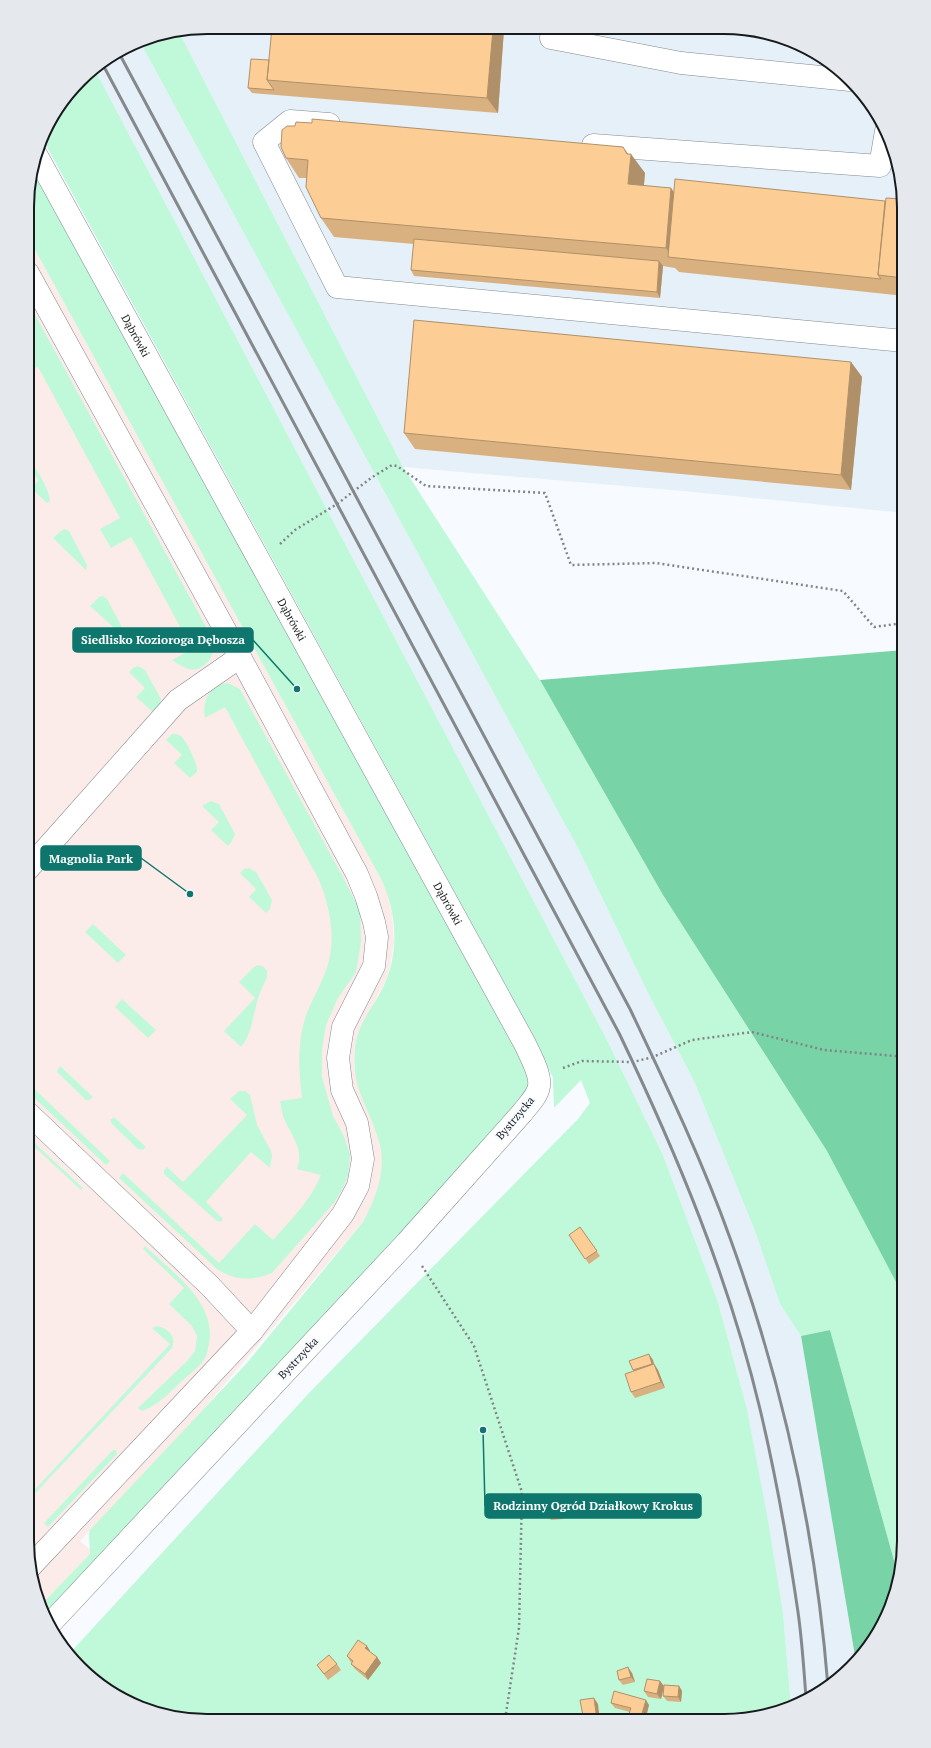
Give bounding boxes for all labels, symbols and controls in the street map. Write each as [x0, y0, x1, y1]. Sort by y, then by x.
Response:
street label: Dąbrówki [118, 312, 153, 359]
street label: Dąbrówki [274, 596, 309, 643]
callout: Siedlisko Kozioroga Dębosza [73, 628, 253, 652]
text: Siedlisko Kozioroga Dębosza [81, 632, 245, 647]
callout: Magnolia Park [41, 846, 141, 870]
text: Magnolia Park [49, 851, 133, 866]
street label: Dąbrówki [430, 880, 465, 927]
street label: Bystrzycka [493, 1093, 537, 1143]
street label: Bystrzycka [275, 1334, 321, 1382]
callout: Rodzinny Ogród Działkowy Krokus [485, 1494, 701, 1518]
text: Rodzinny Ogród Działkowy Krokus [493, 1498, 693, 1513]

